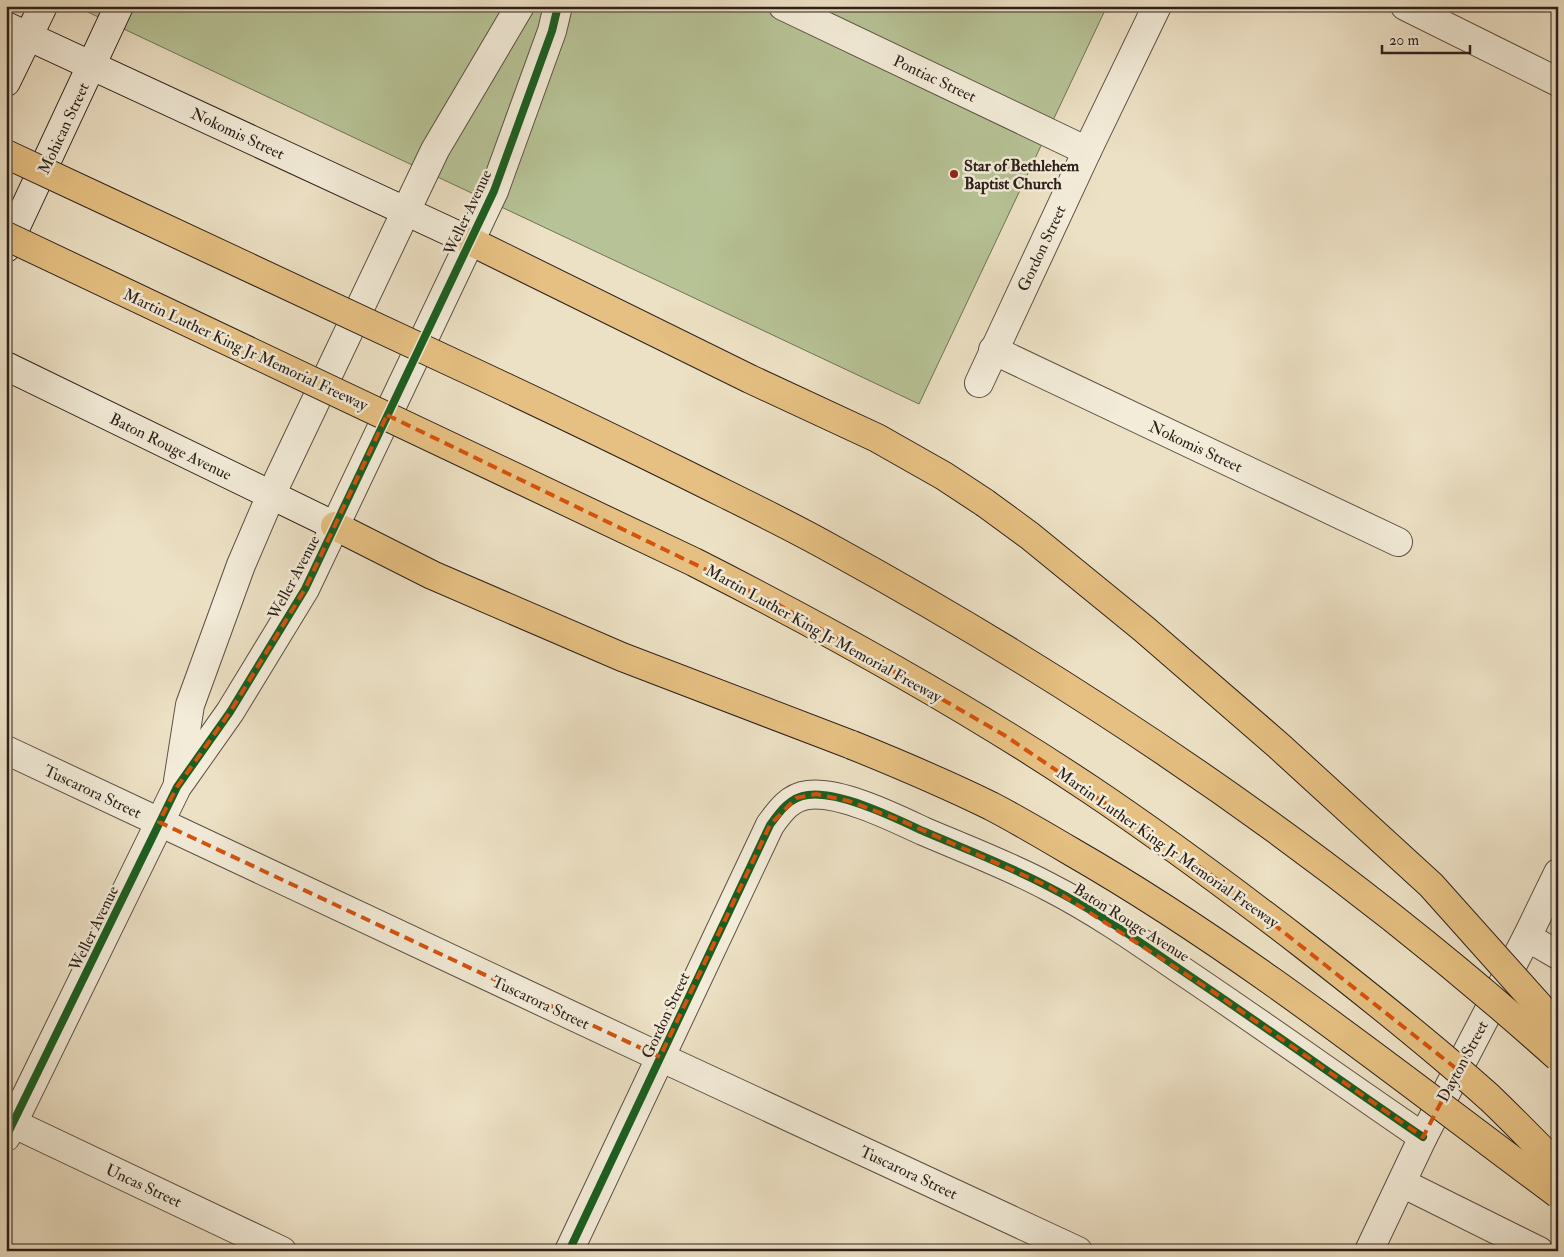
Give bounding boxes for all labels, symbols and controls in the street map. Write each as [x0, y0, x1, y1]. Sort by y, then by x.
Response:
scale bar [1382, 22, 1469, 54]
text: 20 m [1389, 31, 1419, 50]
street label: Pontiac Street [890, 51, 979, 107]
street label: Mohican Street [34, 80, 94, 177]
street label: Nokomis Street [188, 104, 287, 164]
place label: Star of Bethlehem Baptist Church [964, 156, 1080, 195]
street label: Weller Avenue [439, 166, 497, 259]
marker: Star of Bethlehem Baptist Church [948, 168, 960, 180]
street label: Gordon Street [1013, 202, 1071, 295]
street label: Martin Luther King Jr Memorial Freeway [120, 284, 372, 417]
street label: Baton Rouge Avenue [106, 409, 235, 485]
street label: Nokomis Street [1146, 417, 1245, 477]
street label: Weller Avenue [263, 532, 324, 624]
street label: Martin Luther King Jr Memorial Freeway [701, 560, 946, 709]
street label: Tuscarora Street [41, 761, 144, 823]
street label: Martin Luther King Jr Memorial Freeway [1052, 763, 1283, 934]
street label: Baton Rouge Avenue [1070, 879, 1193, 967]
street label: Weller Avenue [64, 882, 123, 975]
street label: Gordon Street [637, 969, 695, 1062]
street label: Tuscarora Street [489, 972, 592, 1034]
street label: Dayton Street [1433, 1017, 1493, 1106]
street label: Tuscarora Street [857, 1142, 960, 1204]
street label: Uncas Street [102, 1160, 185, 1212]

